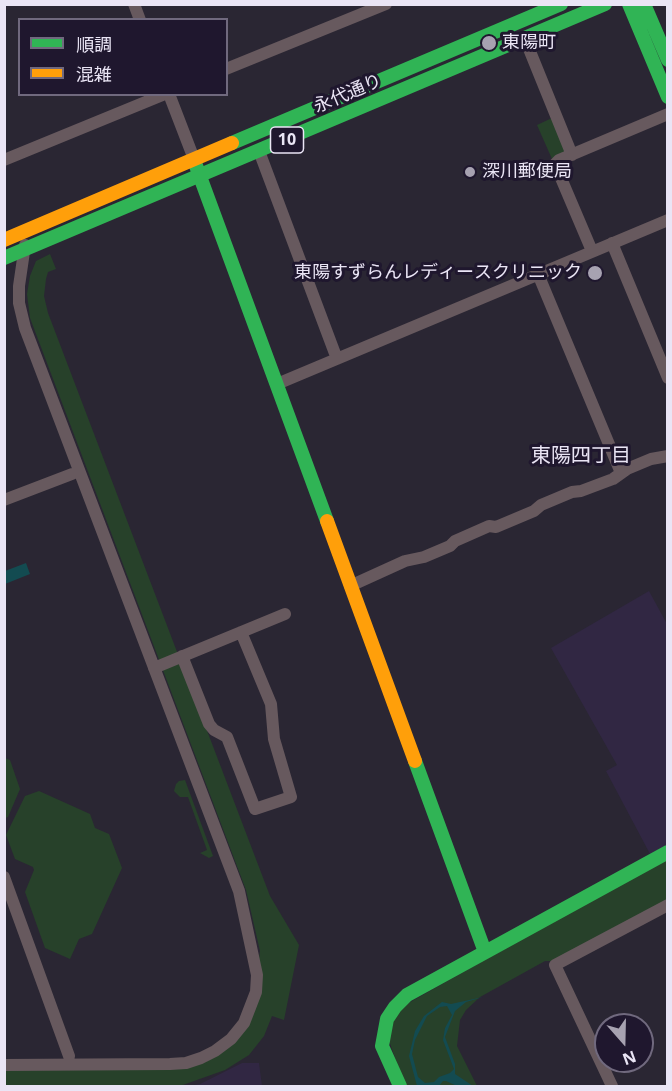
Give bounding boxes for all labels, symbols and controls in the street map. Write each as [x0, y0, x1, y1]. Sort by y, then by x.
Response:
legend [18, 18, 228, 96]
text: 順調 [76, 32, 112, 56]
place label: 東陽町 [502, 32, 556, 54]
marker: 東陽町 [480, 34, 498, 52]
text: 混雑 [76, 62, 112, 86]
street label: 永代通り [311, 70, 385, 118]
road number: 10 [270, 127, 304, 153]
place label: 深川郵便局 [482, 161, 572, 183]
marker: 深川郵便局 [463, 165, 477, 179]
place label: 東陽すずらんレディースクリニック [294, 262, 582, 284]
marker: 東陽すずらんレディースクリニック [586, 264, 604, 282]
district label: 東陽四丁目 [531, 444, 631, 468]
north arrow [594, 1013, 654, 1073]
text: N [620, 1045, 639, 1071]

